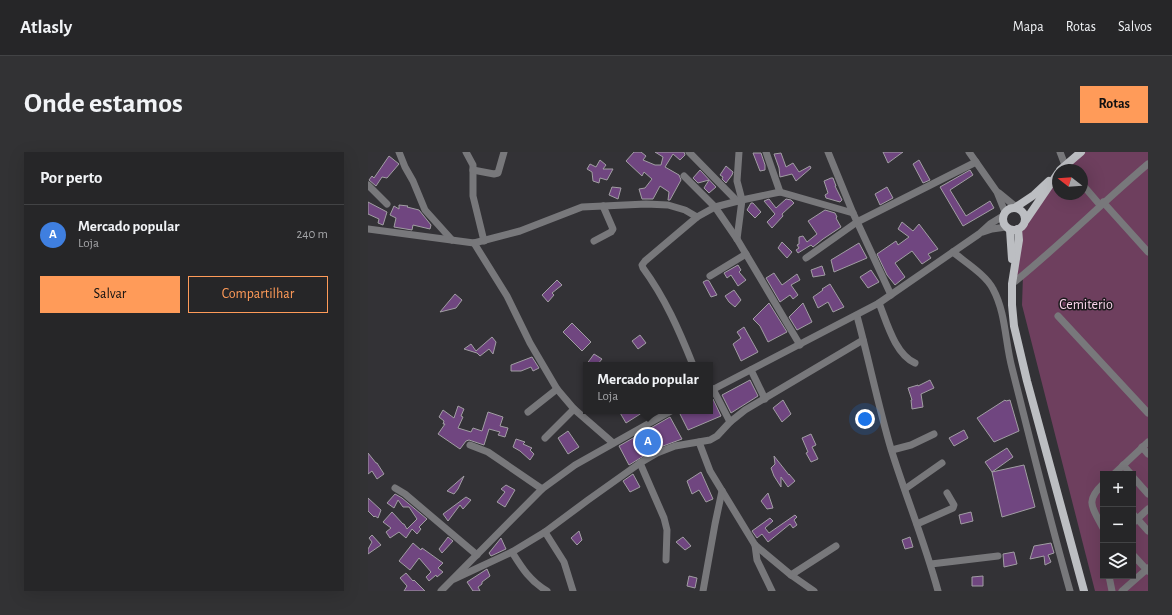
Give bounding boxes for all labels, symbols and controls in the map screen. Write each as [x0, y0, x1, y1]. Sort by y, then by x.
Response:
text: Atlasly [20, 18, 72, 37]
text: Mapa [1013, 20, 1044, 34]
text: Rotas [1066, 20, 1096, 34]
text: Salvos [1118, 20, 1152, 34]
button: Rotas [1080, 86, 1148, 123]
text: Onde estamos [24, 90, 183, 118]
north arrow [1052, 164, 1088, 200]
text: Por perto [40, 169, 103, 186]
text: Mercado popular [78, 219, 180, 234]
text: A [49, 228, 57, 241]
text: 240 m [296, 228, 328, 241]
text: Loja [78, 237, 99, 250]
button: Salvar [40, 276, 180, 313]
button: Compartilhar [188, 276, 328, 313]
park label: Cemiterio [1059, 298, 1113, 312]
popup [583, 362, 713, 414]
text: Mercado popular [597, 372, 699, 387]
text: Loja [597, 390, 618, 403]
your location [855, 409, 875, 429]
pin: A [635, 427, 661, 457]
map controls [1100, 471, 1136, 579]
button: + [1100, 471, 1136, 507]
button: − [1100, 507, 1136, 543]
button: layers [1100, 543, 1136, 579]

